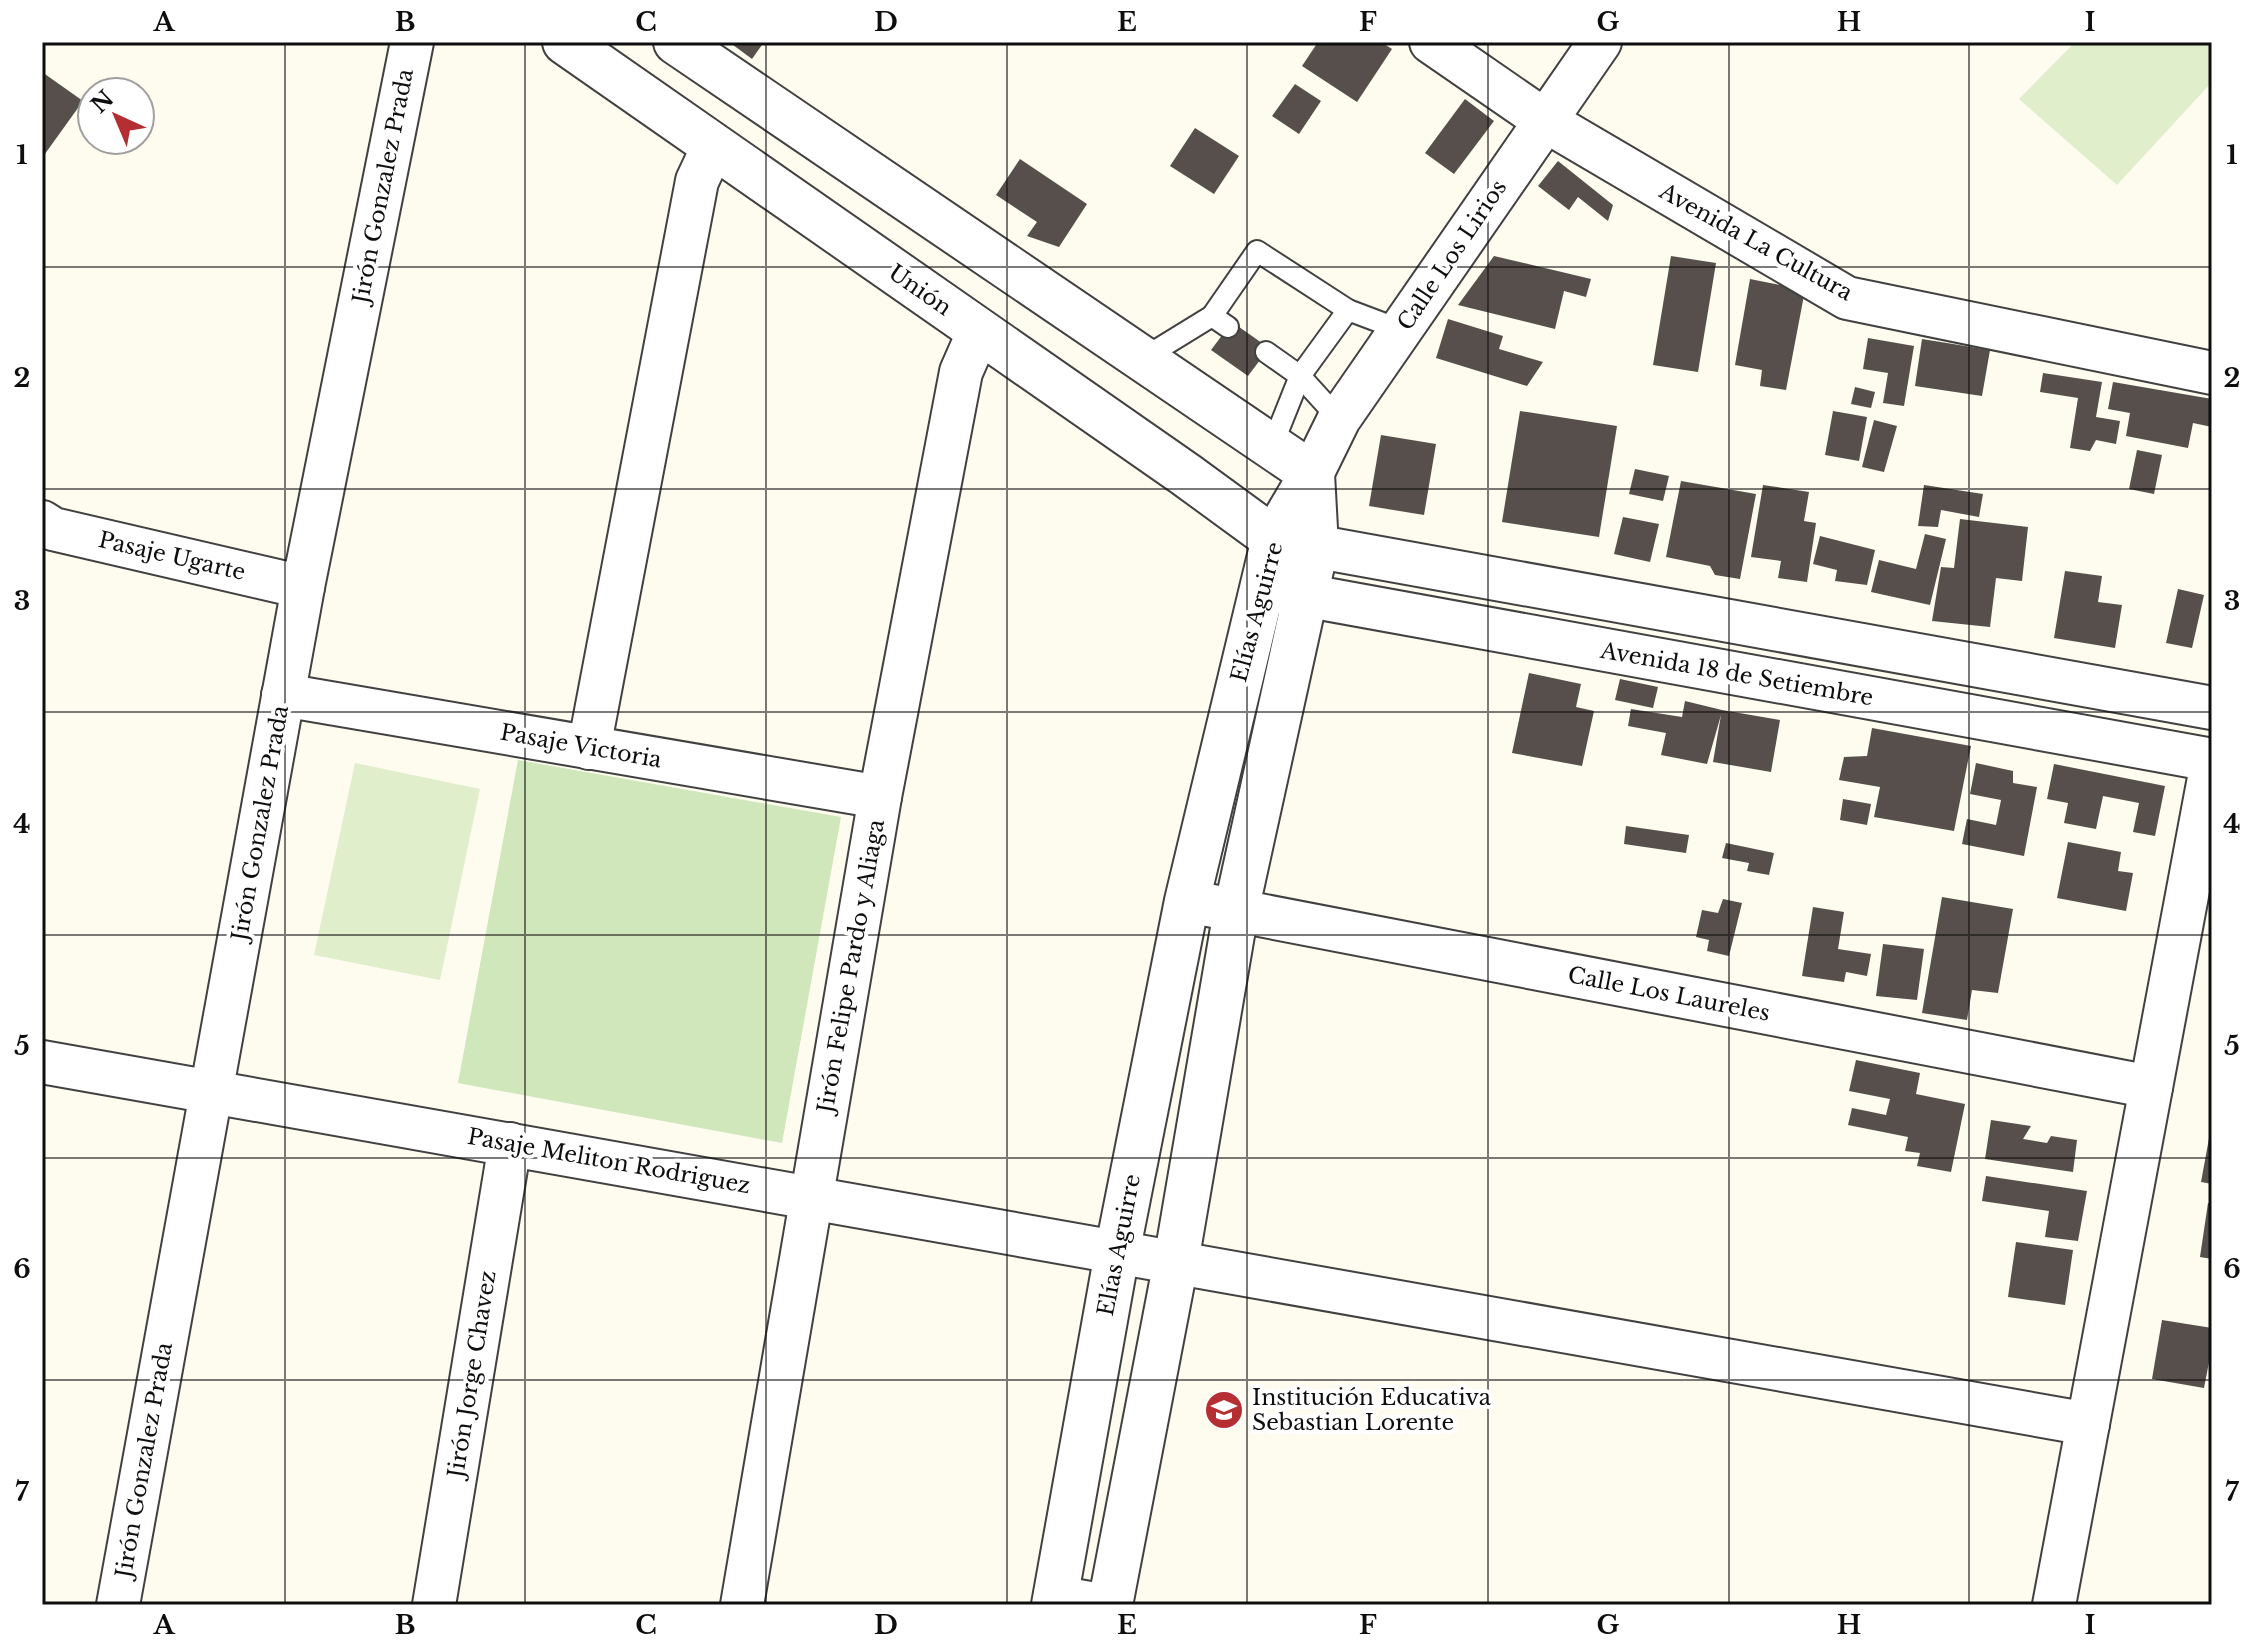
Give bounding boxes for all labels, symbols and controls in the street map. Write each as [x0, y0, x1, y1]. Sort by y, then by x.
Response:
text: A [152, 6, 175, 38]
text: B [395, 6, 415, 38]
text: C [635, 6, 657, 38]
text: D [874, 6, 898, 38]
text: E [1117, 6, 1137, 38]
text: F [1359, 6, 1377, 38]
text: G [1597, 6, 1620, 38]
text: H [1837, 6, 1861, 38]
text: I [2084, 6, 2096, 38]
street label: Jirón Gonzalez Prada [346, 66, 419, 308]
north arrow [76, 76, 156, 156]
text: N [86, 85, 119, 119]
text: 1 [16, 139, 28, 171]
text: 1 [2226, 139, 2238, 171]
street label: Calle Los Lirios [1392, 175, 1512, 335]
street label: Avenida La Cultura [1654, 177, 1858, 307]
street label: Unión [883, 259, 957, 321]
text: 2 [14, 362, 30, 394]
text: 2 [2224, 362, 2240, 394]
street label: Pasaje Ugarte [96, 526, 248, 586]
street label: Elías Aguirre [1225, 539, 1289, 685]
text: 3 [14, 585, 30, 617]
text: 3 [2224, 585, 2240, 617]
street label: Avenida 18 de Setiembre [1598, 637, 1875, 711]
street label: Jirón Gonzalez Prada [225, 703, 294, 946]
street label: Pasaje Victoria [498, 719, 664, 774]
text: 4 [13, 808, 31, 840]
text: 4 [2223, 808, 2241, 840]
street label: Jirón Felipe Pardo y Aliaga [811, 817, 890, 1118]
street label: Calle Los Laureles [1566, 961, 1772, 1027]
text: 5 [14, 1030, 30, 1062]
text: 5 [2224, 1030, 2240, 1062]
street label: Pasaje Meliton Rodriguez [465, 1123, 753, 1199]
street label: Elías Aguirre [1092, 1172, 1146, 1318]
text: 6 [13, 1253, 31, 1285]
text: 6 [2223, 1253, 2241, 1285]
street label: Jirón Jorge Chavez [442, 1269, 502, 1482]
street label: Jirón Gonzalez Prada [109, 1340, 178, 1583]
place label: Institución Educativa Sebastian Lorente [1252, 1384, 1492, 1436]
school or university icon: Institución Educativa Sebastian Lorente [1203, 1389, 1245, 1431]
text: 7 [15, 1476, 29, 1508]
text: 7 [2225, 1476, 2239, 1508]
text: A [152, 1609, 175, 1641]
text: B [395, 1609, 415, 1641]
text: C [635, 1609, 657, 1641]
text: D [874, 1609, 898, 1641]
text: E [1117, 1609, 1137, 1641]
text: F [1359, 1609, 1377, 1641]
text: G [1597, 1609, 1620, 1641]
text: H [1837, 1609, 1861, 1641]
text: I [2084, 1609, 2096, 1641]

